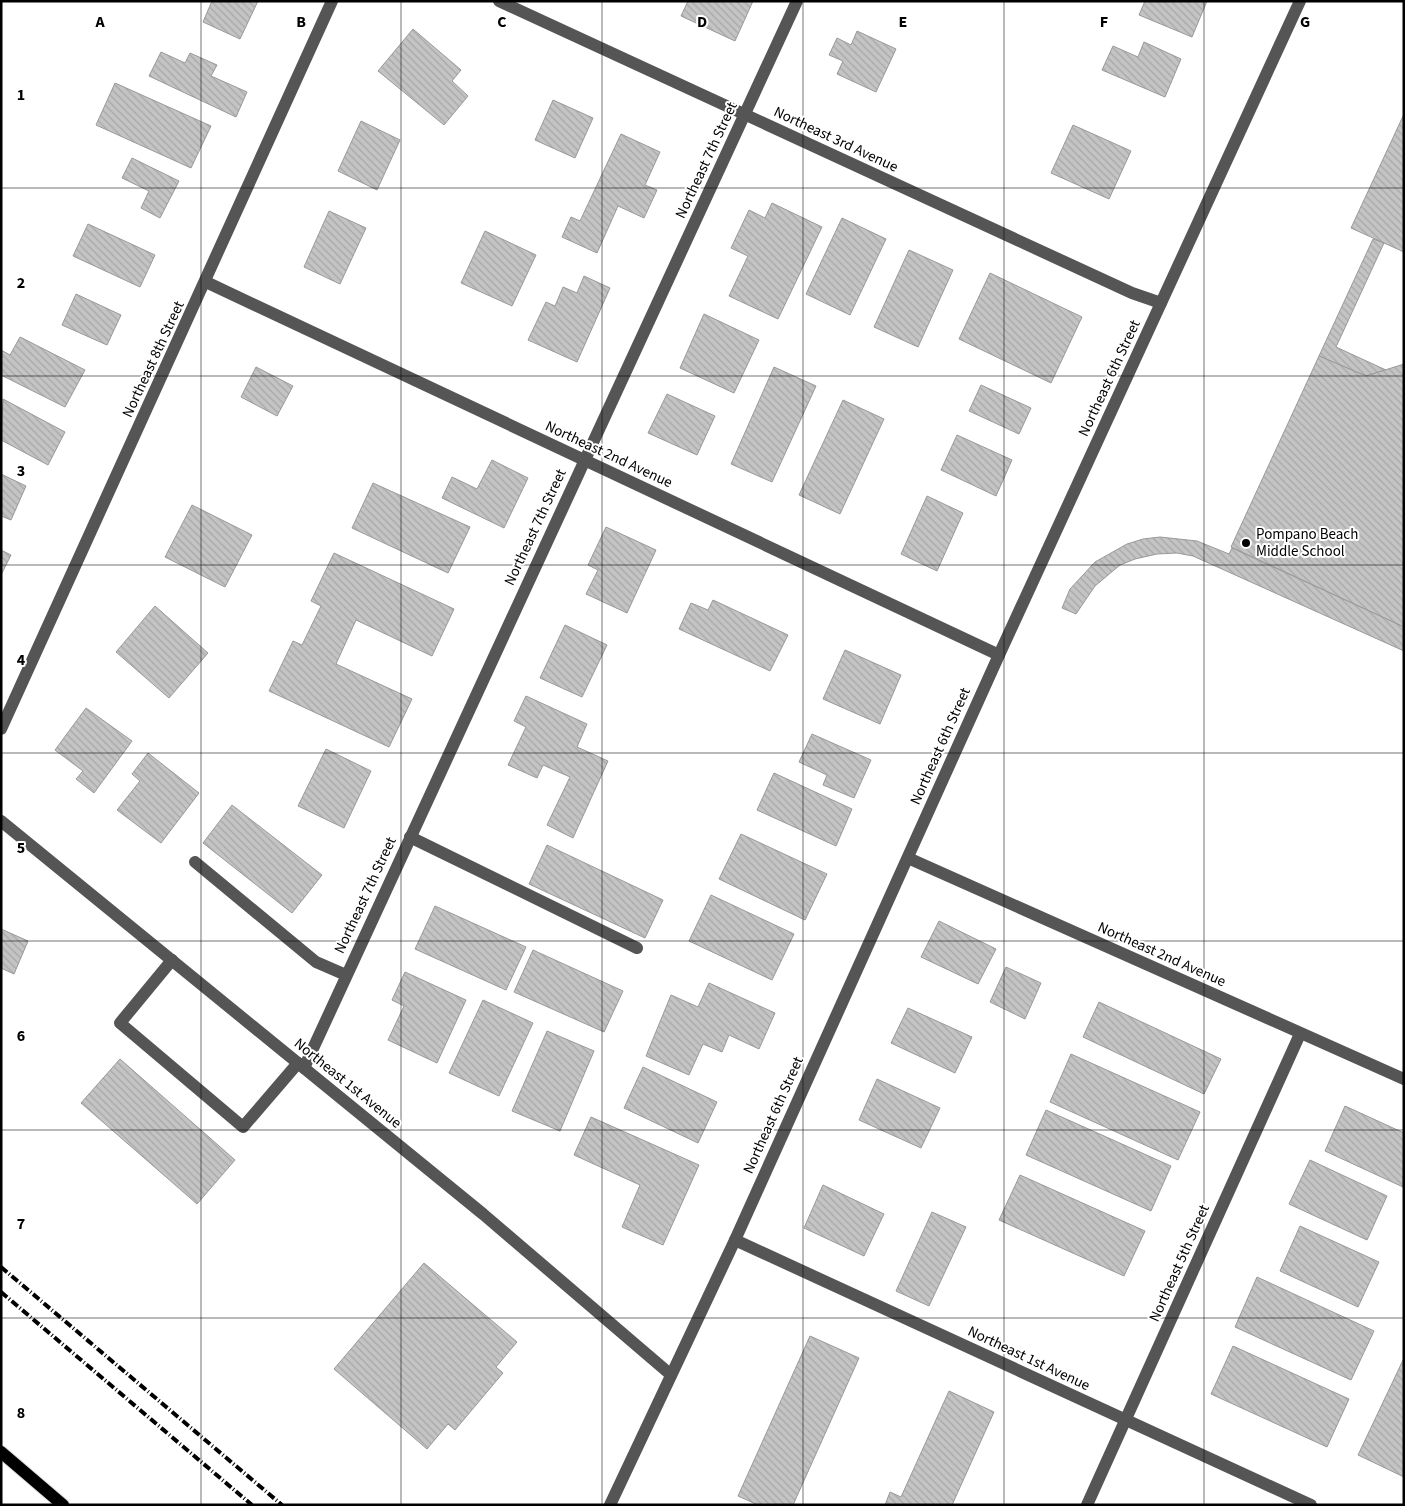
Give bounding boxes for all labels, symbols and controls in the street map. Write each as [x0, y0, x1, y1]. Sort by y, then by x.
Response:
text: A [94, 11, 105, 33]
text: B [296, 11, 306, 33]
text: C [497, 11, 507, 33]
text: D [697, 11, 707, 33]
text: E [899, 11, 907, 33]
text: F [1100, 11, 1108, 33]
text: G [1300, 11, 1310, 33]
text: 1 [17, 84, 25, 106]
street label: Northeast 7th Street [670, 98, 743, 222]
street label: Northeast 3rd Avenue [770, 101, 901, 178]
text: 2 [17, 272, 25, 294]
street label: Northeast 8th Street [117, 297, 190, 421]
street label: Northeast 6th Street [1073, 316, 1146, 440]
street label: Northeast 2nd Avenue [542, 416, 676, 493]
text: 3 [17, 460, 25, 482]
street label: Northeast 7th Street [499, 465, 572, 589]
place label: Pompano Beach Middle School [1256, 524, 1358, 562]
marker: Pompano Beach Middle School [1240, 537, 1252, 549]
text: 4 [17, 649, 26, 671]
street label: Northeast 6th Street [905, 684, 976, 808]
street label: Northeast 7th Street [329, 833, 402, 957]
text: 5 [17, 837, 25, 859]
street label: Northeast 2nd Avenue [1094, 917, 1229, 992]
text: 6 [17, 1025, 25, 1047]
street label: Northeast 1st Avenue [289, 1033, 406, 1133]
street label: Northeast 6th Street [738, 1053, 809, 1177]
street label: Northeast 5th Street [1144, 1201, 1215, 1325]
text: 7 [17, 1213, 25, 1235]
street label: Northeast 1st Avenue [964, 1321, 1093, 1396]
text: 8 [17, 1402, 25, 1424]

